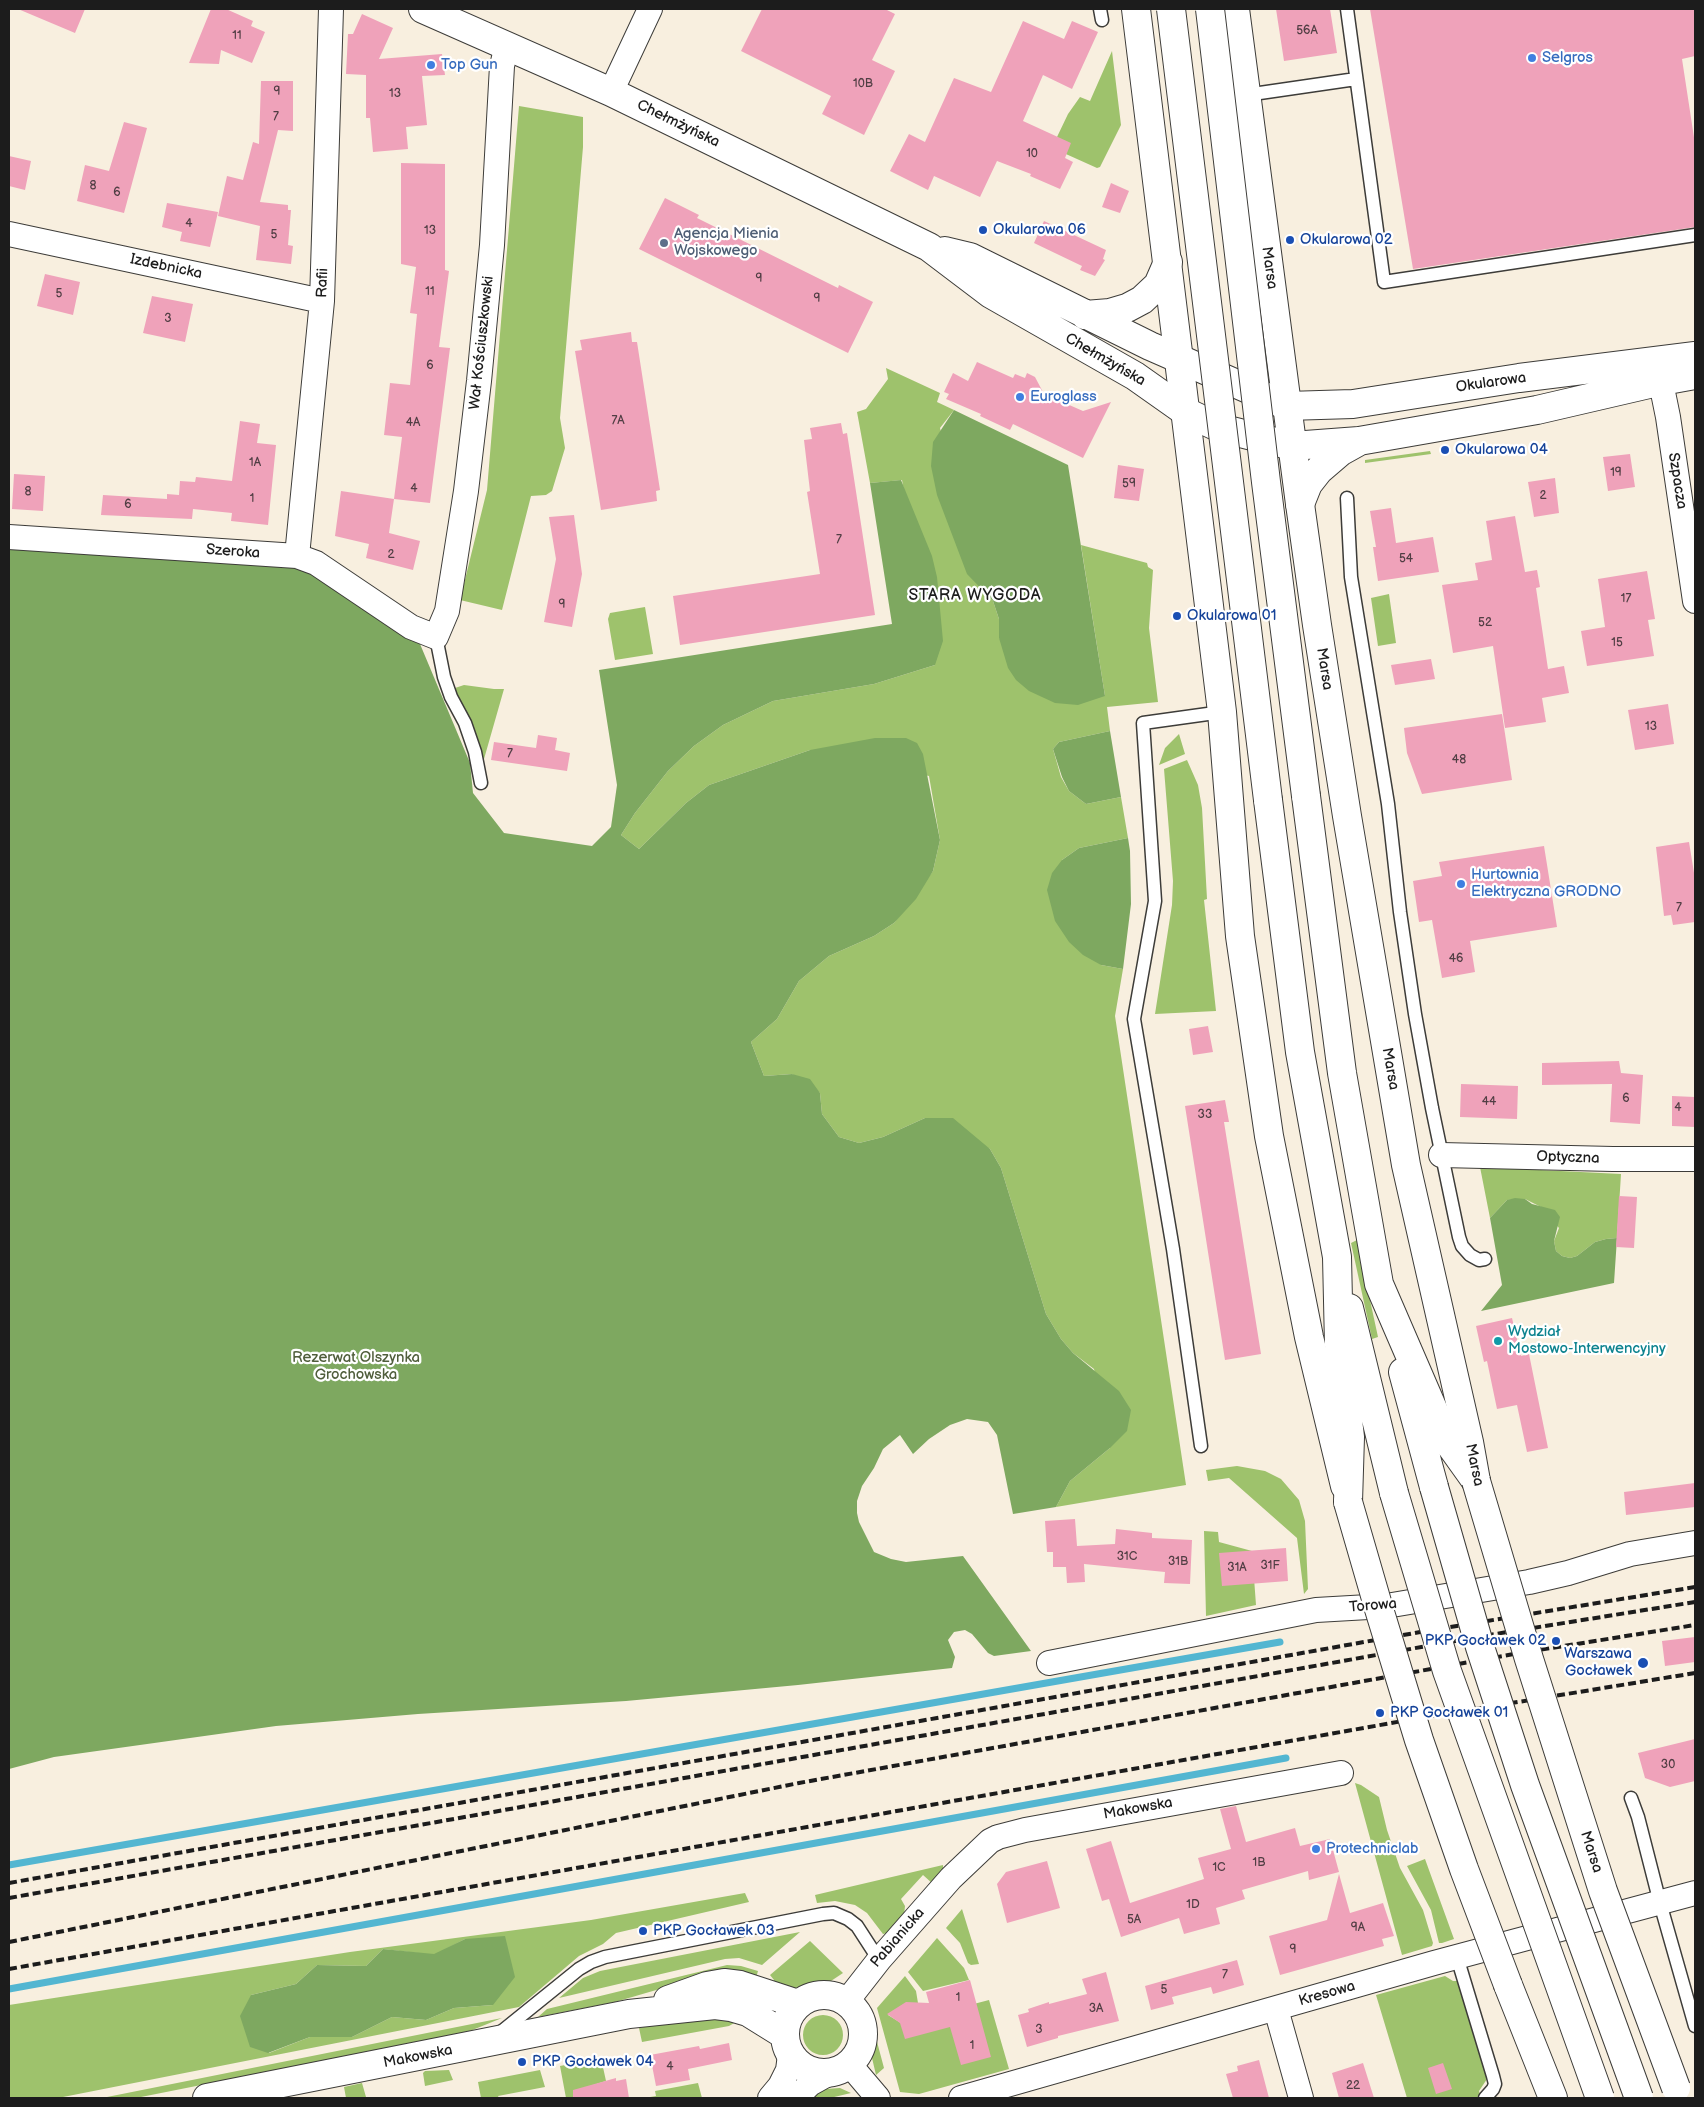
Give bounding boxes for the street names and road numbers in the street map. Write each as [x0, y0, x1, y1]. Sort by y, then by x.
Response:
street label: Chełmżyńska [634, 96, 722, 152]
street label: Marsa [1257, 246, 1281, 290]
street label: Izdebnicka [128, 251, 204, 283]
street label: Rafii [313, 268, 333, 298]
street label: Wał Kościuszkowski [466, 275, 498, 411]
street label: Chełmżyńska [1062, 330, 1148, 390]
street label: Okularowa [1455, 369, 1527, 397]
street label: Szpacza [1664, 451, 1690, 511]
street label: Szeroka [205, 541, 261, 563]
street label: Marsa [1312, 646, 1336, 692]
street label: Marsa [1377, 1046, 1403, 1092]
street label: Optyczna [1536, 1148, 1600, 1168]
street label: Marsa [1461, 1442, 1487, 1488]
street label: Torowa [1348, 1595, 1398, 1617]
street label: Makowska [1102, 1794, 1174, 1824]
street label: Marsa [1576, 1829, 1606, 1875]
street label: Pabianicka [867, 1904, 929, 1972]
street label: Kresowa [1297, 1977, 1357, 2011]
street label: Makowska [382, 2041, 454, 2073]

